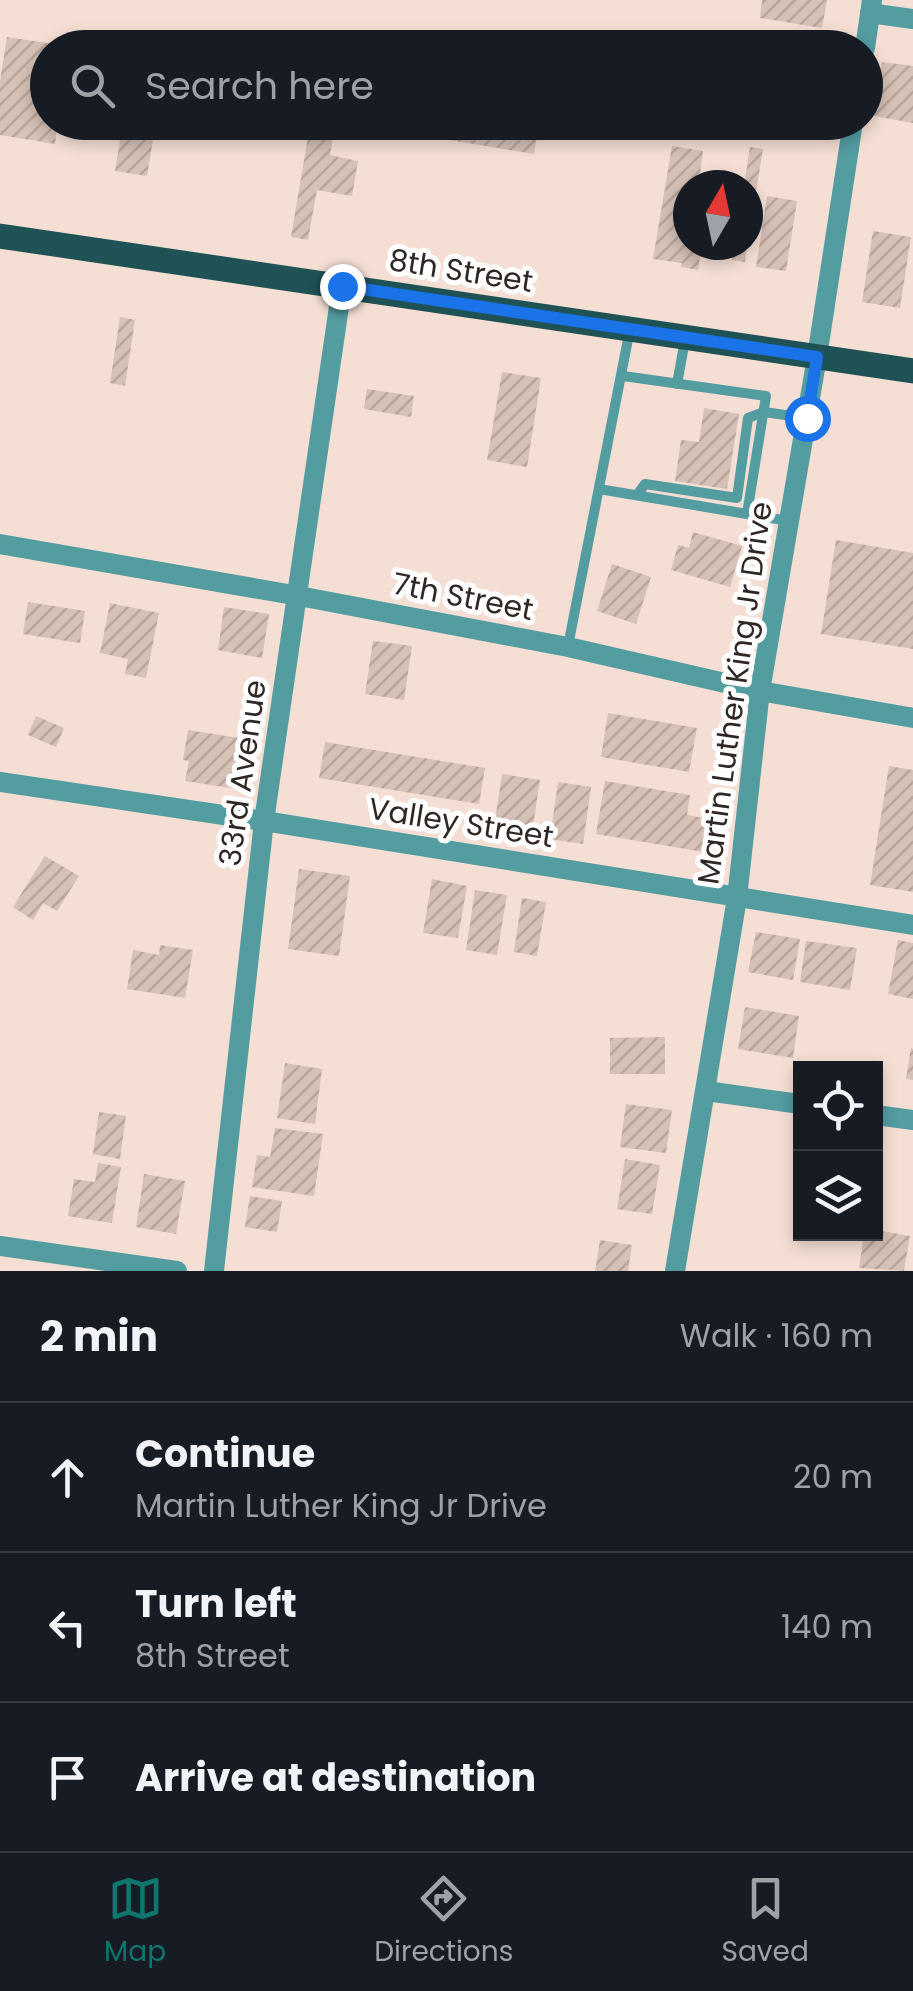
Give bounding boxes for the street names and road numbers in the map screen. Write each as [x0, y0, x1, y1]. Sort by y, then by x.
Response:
street label: 8th Street [386, 238, 536, 303]
street label: Martin Luther King Jr Drive [686, 499, 783, 887]
street label: 7th Street [389, 562, 537, 631]
street label: 33rd Avenue [208, 677, 277, 869]
street label: Valley Street [366, 787, 557, 858]

